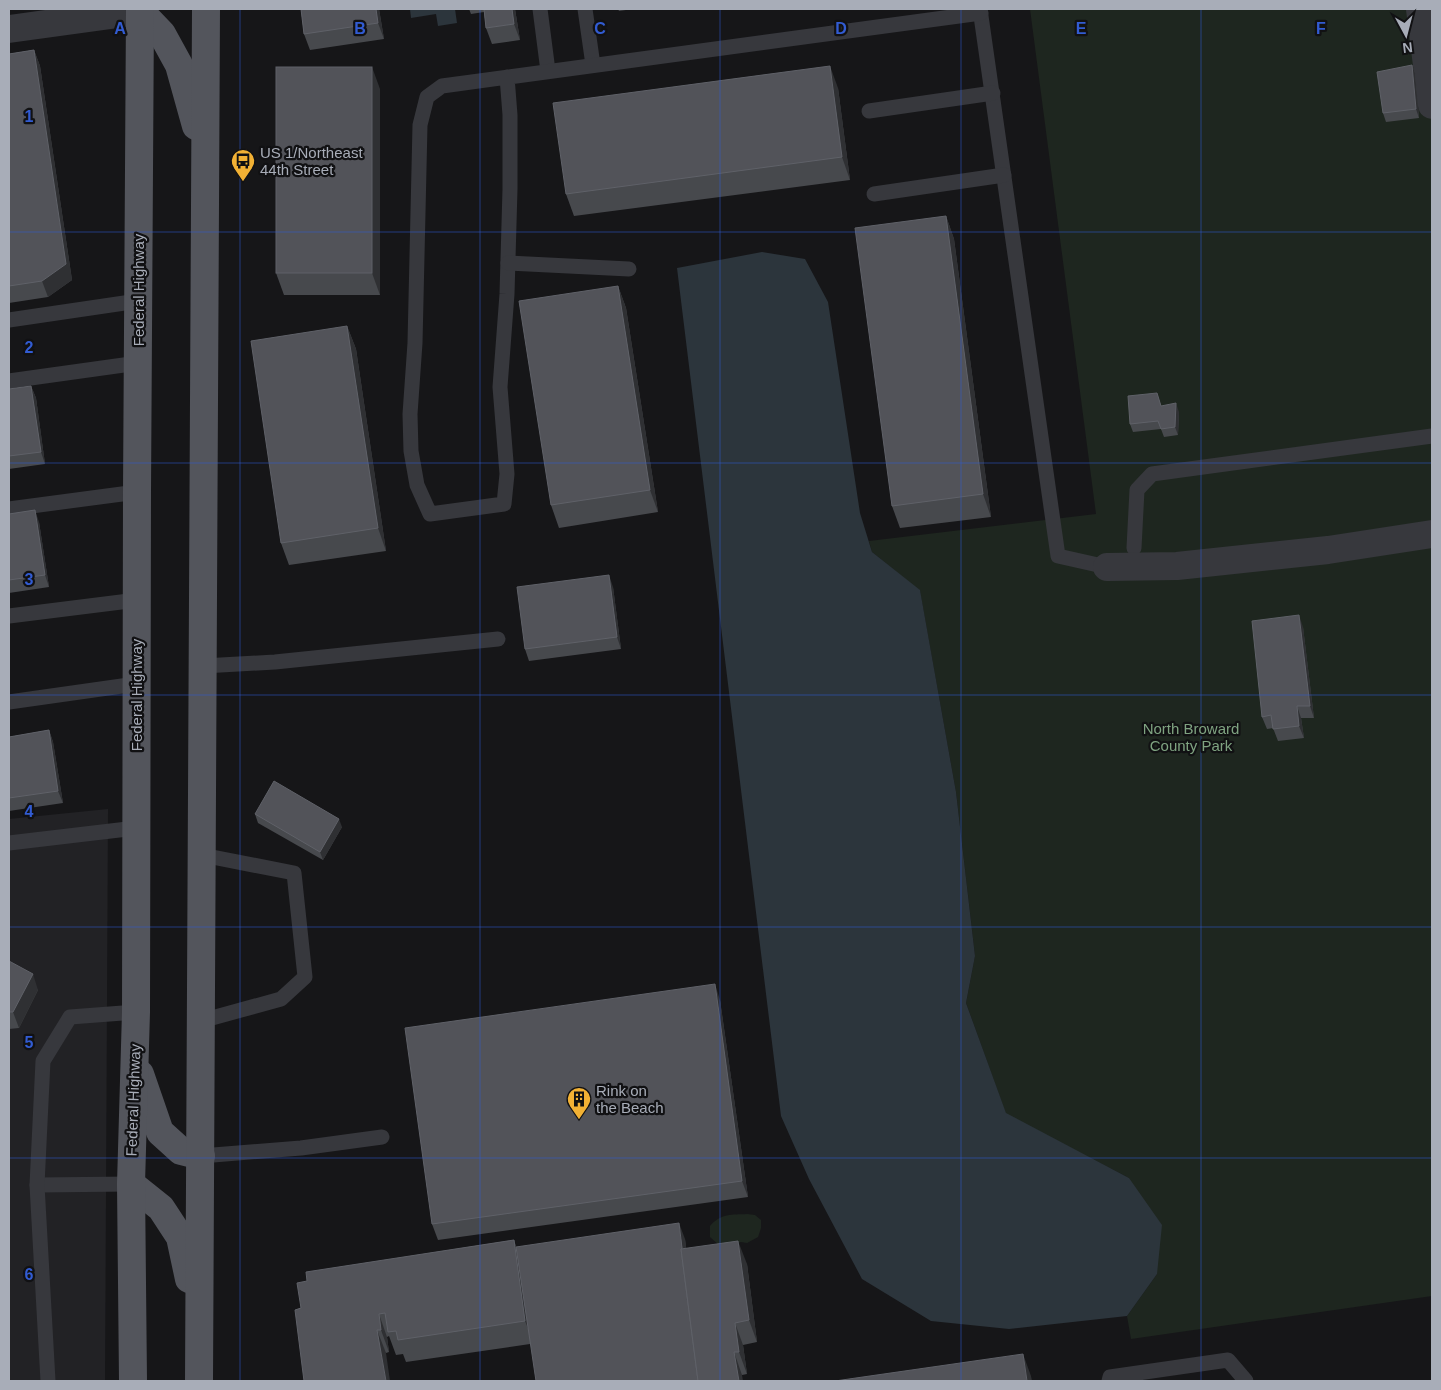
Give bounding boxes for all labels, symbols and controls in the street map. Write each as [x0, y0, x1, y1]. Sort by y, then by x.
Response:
north arrow [1381, 10, 1431, 60]
text: A [114, 20, 126, 37]
text: B [354, 20, 366, 37]
text: C [594, 20, 606, 37]
text: D [835, 20, 847, 37]
text: E [1076, 20, 1087, 37]
text: F [1316, 20, 1326, 37]
text: N [1402, 39, 1414, 56]
text: 1 [25, 108, 34, 125]
place label: US 1/Northeast 44th Street [260, 144, 363, 178]
bus stop icon: US 1/Northeast 44th Street [230, 148, 256, 182]
street label: Federal Highway [130, 233, 147, 346]
text: 2 [25, 339, 34, 356]
text: 3 [25, 571, 34, 588]
street label: Federal Highway [128, 638, 145, 751]
park label: North Broward County Park [1143, 720, 1239, 754]
text: 4 [25, 803, 34, 820]
text: 5 [25, 1034, 34, 1051]
street label: Federal Highway [123, 1043, 143, 1157]
place label: Rink on the Beach [596, 1082, 664, 1116]
building icon: Rink on the Beach [566, 1086, 592, 1120]
text: 6 [25, 1266, 34, 1283]

